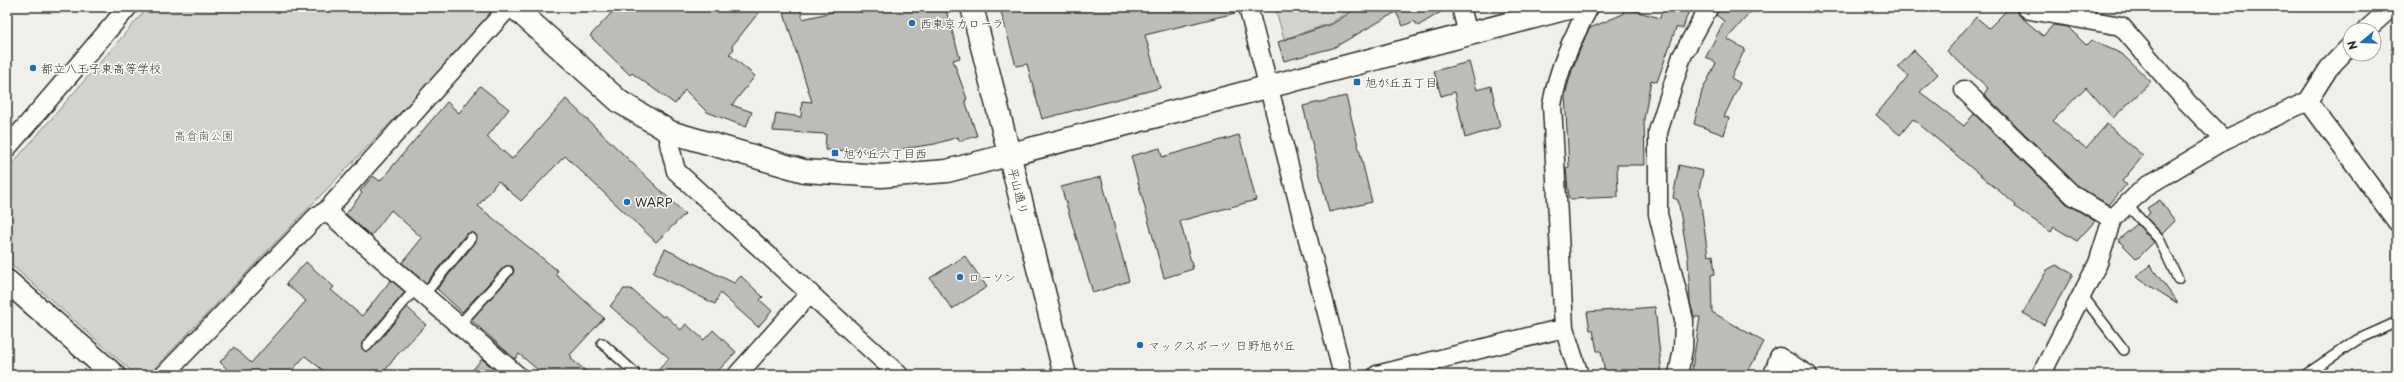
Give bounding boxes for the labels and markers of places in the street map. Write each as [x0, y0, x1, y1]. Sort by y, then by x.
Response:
place label: 西東京カローラ [920, 14, 1004, 32]
marker: 西東京カローラ [907, 18, 917, 28]
place label: 都立八王子東高等学校 [41, 59, 161, 77]
marker: 都立八王子東高等学校 [28, 63, 38, 73]
place label: 旭が丘五丁目 [1365, 73, 1437, 91]
marker: 旭が丘五丁目 [1352, 77, 1362, 87]
place label: 旭が丘六丁目西 [843, 144, 927, 162]
marker: 旭が丘六丁目西 [830, 148, 840, 158]
place label: WARP [635, 193, 673, 211]
marker: WARP [622, 197, 632, 207]
place label: ローソン [968, 268, 1016, 286]
marker: ローソン [955, 272, 965, 282]
place label: マックスポーツ 日野旭が丘 [1148, 336, 1295, 354]
marker: マックスポーツ 日野旭が丘 [1135, 340, 1145, 350]

